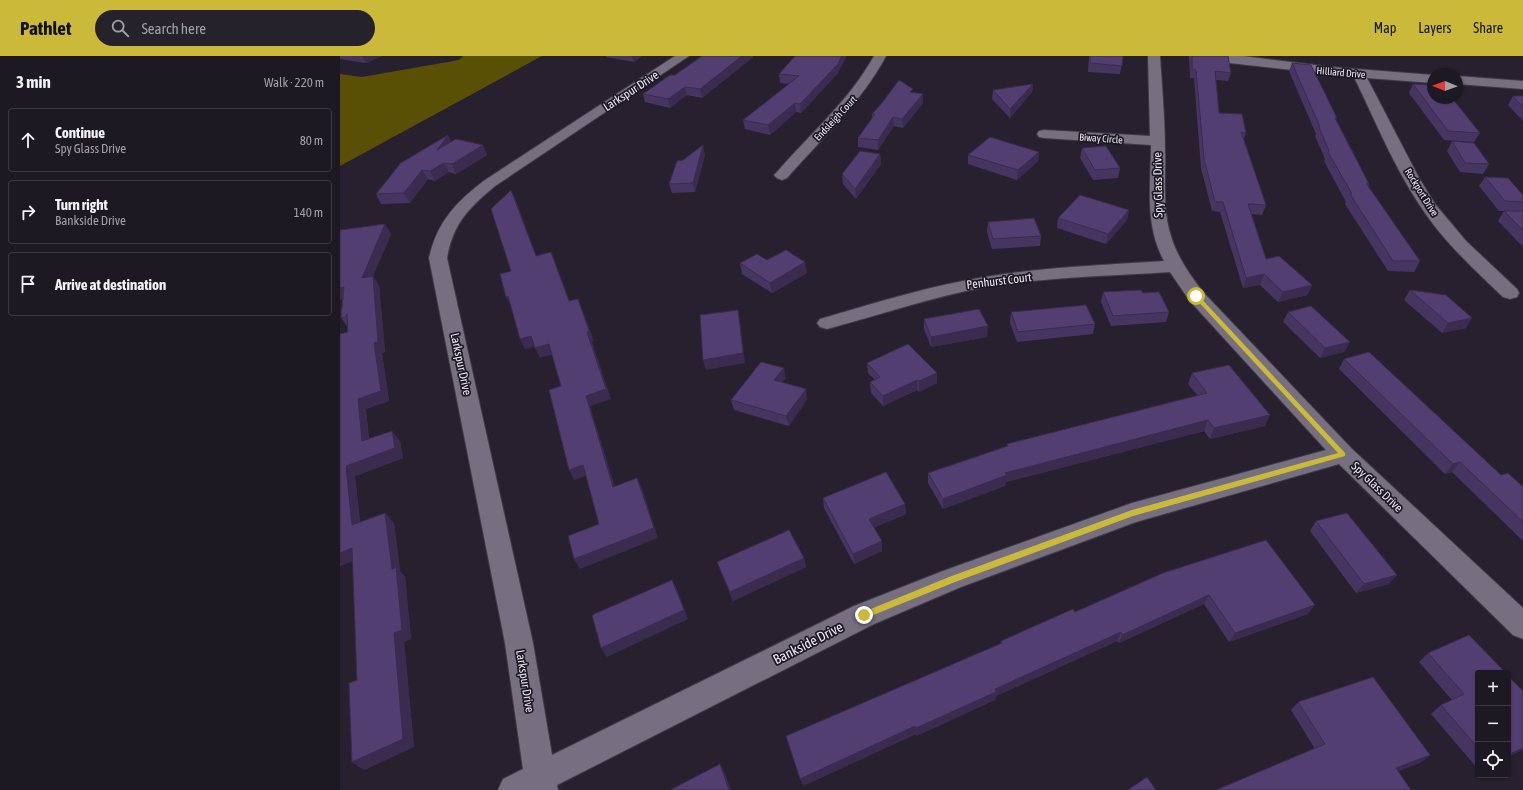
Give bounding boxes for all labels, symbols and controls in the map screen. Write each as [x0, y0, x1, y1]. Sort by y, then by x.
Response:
search box [95, 10, 375, 46]
text: Pathlet [20, 17, 71, 39]
icon: search [109, 17, 131, 39]
text: Search here [141, 20, 206, 37]
text: Map [1374, 20, 1396, 36]
text: Layers [1418, 20, 1451, 36]
text: Share [1473, 20, 1503, 36]
street label: Hilliard Drive [1316, 65, 1366, 80]
street label: Larkspur Drive [601, 68, 661, 114]
north arrow [1427, 68, 1463, 104]
text: 3 min [16, 72, 51, 92]
text: Walk · 220 m [264, 75, 324, 90]
street label: Endsleigh Court [812, 94, 859, 143]
text: Continue [55, 124, 105, 141]
icon: ahead [17, 129, 39, 151]
street label: Biway Circle [1079, 131, 1124, 146]
text: 80 m [300, 133, 323, 148]
text: Spy Glass Drive [55, 141, 126, 156]
street label: Spy Glass Drive [1150, 152, 1166, 218]
street label: Rockport Drive [1403, 167, 1441, 218]
text: Turn right [55, 196, 108, 213]
icon: right [17, 201, 39, 223]
text: 140 m [294, 205, 323, 220]
text: Bankside Drive [55, 213, 126, 228]
street label: Penhurst Court [966, 270, 1033, 292]
icon: arrive [17, 273, 39, 295]
text: Arrive at destination [55, 276, 166, 293]
route start [1187, 287, 1205, 305]
street label: Larkspur Drive [448, 332, 474, 396]
street label: Spy Glass Drive [1348, 459, 1406, 515]
route end [855, 606, 873, 624]
street label: Bankside Drive [770, 619, 846, 667]
street label: Larkspur Drive [513, 649, 537, 713]
map controls [1475, 670, 1511, 778]
button: + [1475, 670, 1511, 706]
button: − [1475, 706, 1511, 742]
button: locate [1475, 742, 1511, 778]

